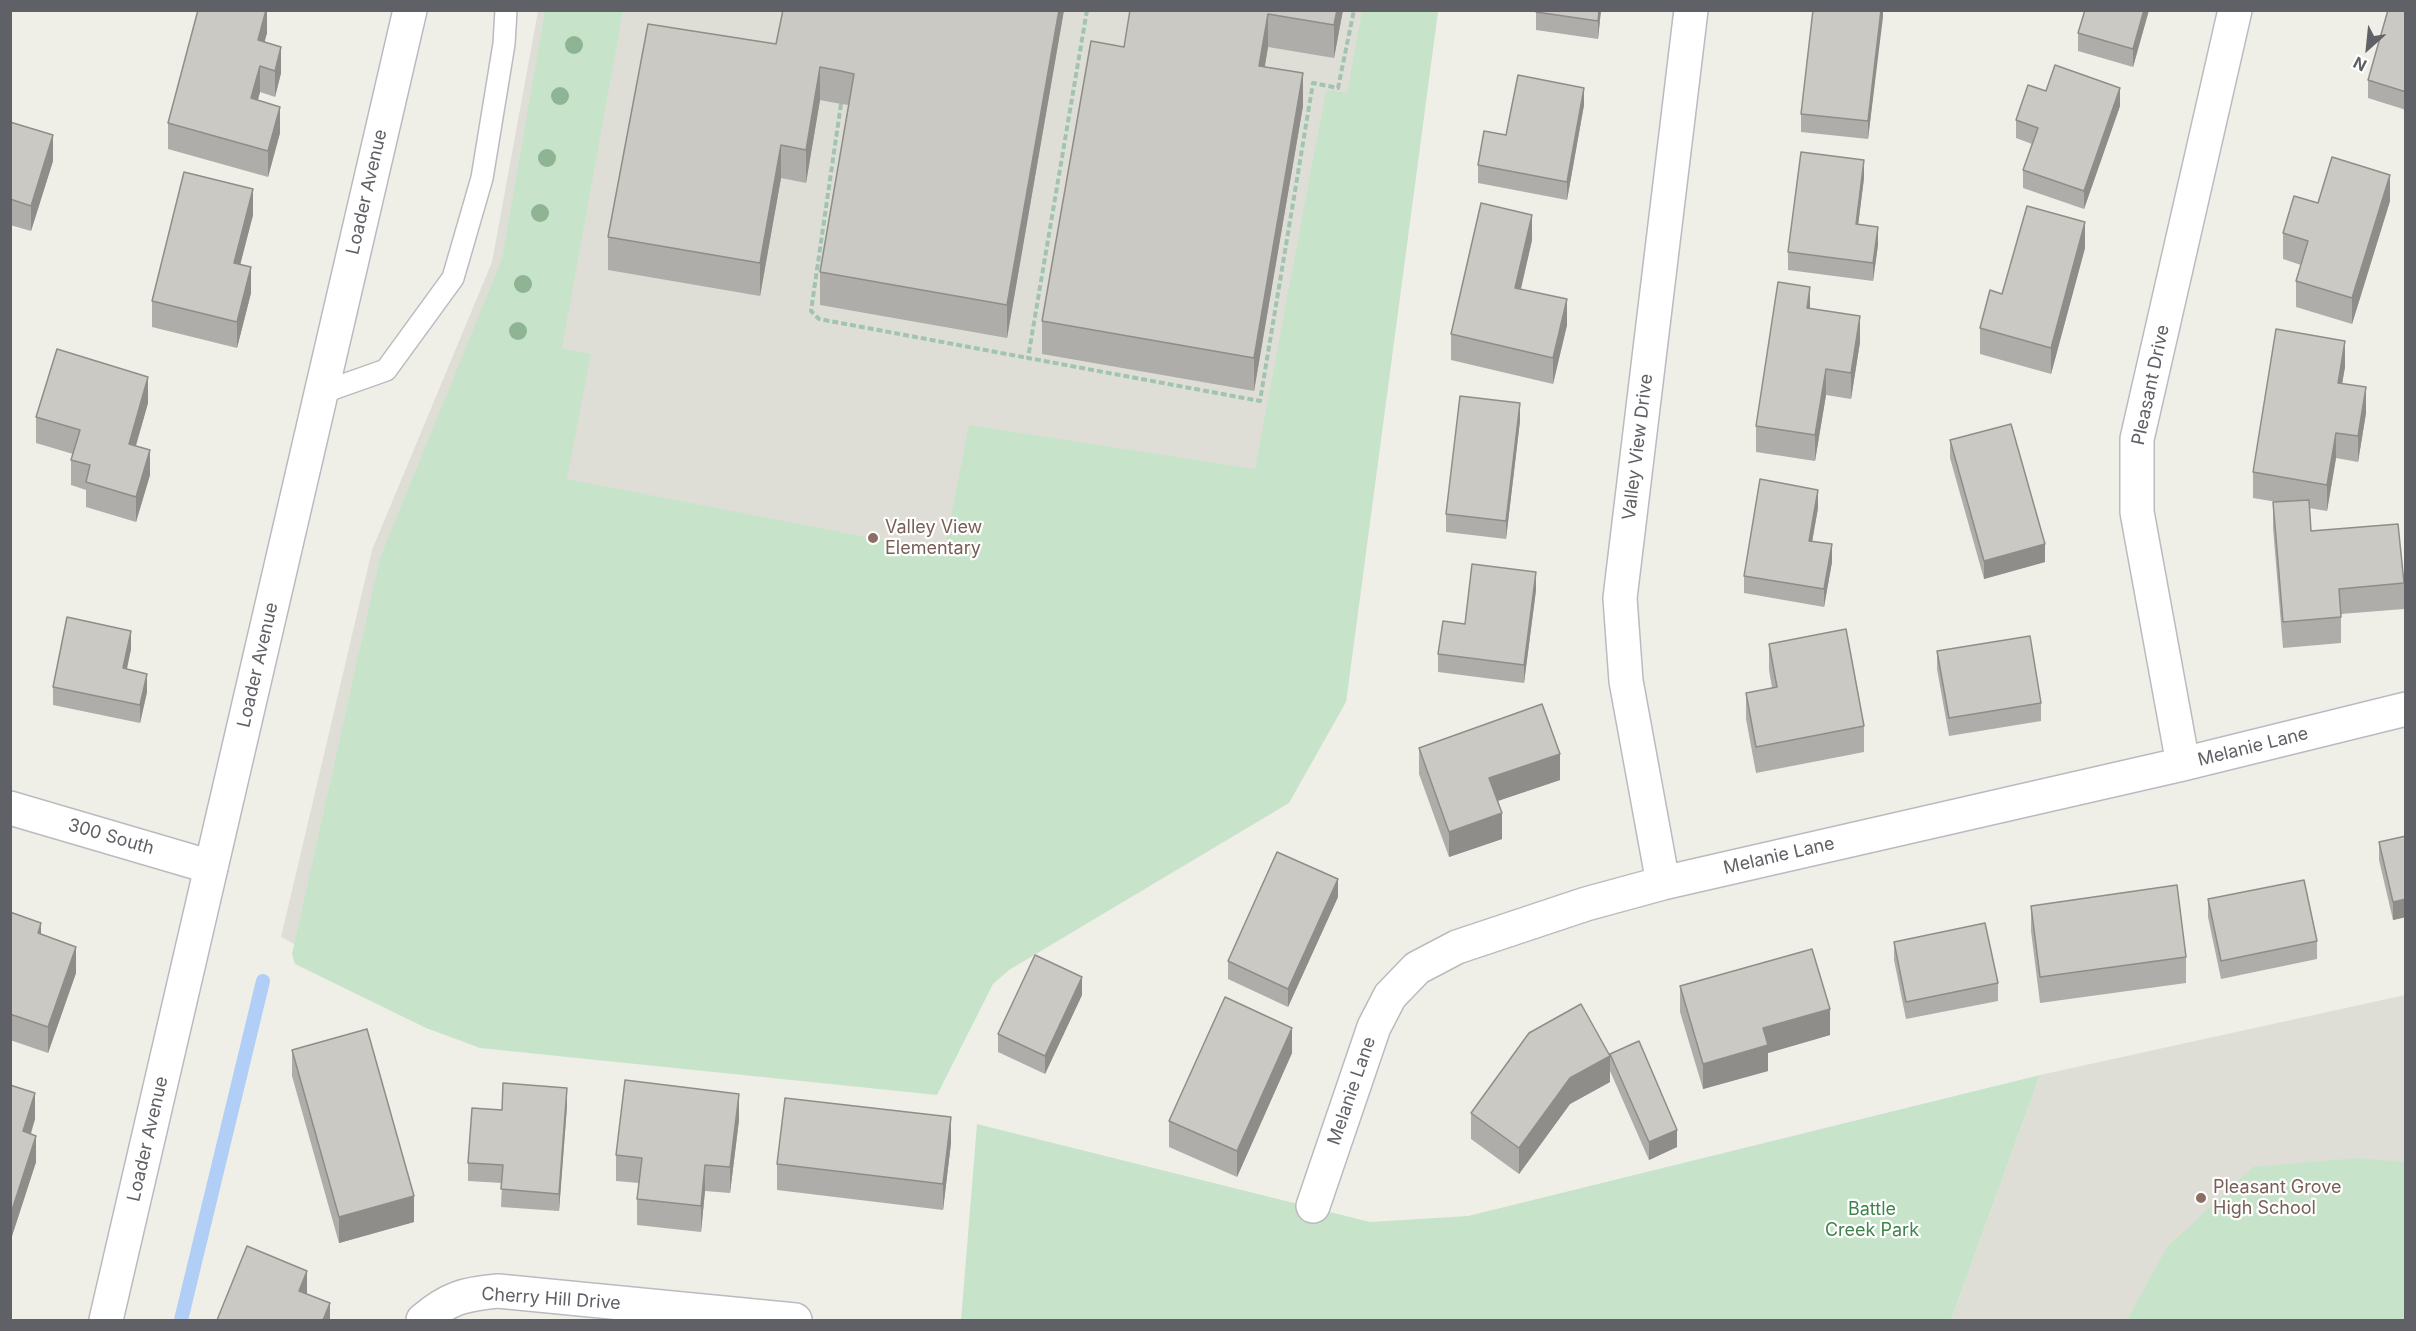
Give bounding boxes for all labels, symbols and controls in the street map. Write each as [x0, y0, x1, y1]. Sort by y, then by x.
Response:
north arrow [2338, 18, 2398, 78]
text: N [2350, 52, 2370, 76]
street label: Loader Avenue [342, 127, 392, 257]
street label: Pleasant Drive [2128, 323, 2174, 447]
street label: Valley View Drive [1618, 373, 1658, 521]
place label: Valley View Elementary [885, 517, 982, 560]
marker: Valley View Elementary [866, 531, 880, 545]
street label: Loader Avenue [233, 600, 283, 730]
street label: Melanie Lane [2195, 723, 2311, 771]
street label: 300 South [66, 814, 156, 860]
street label: Melanie Lane [1721, 833, 1837, 879]
street label: Melanie Lane [1323, 1034, 1381, 1148]
street label: Loader Avenue [123, 1074, 173, 1204]
place label: Pleasant Grove High School [2213, 1177, 2341, 1220]
marker: Pleasant Grove High School [2194, 1191, 2208, 1205]
park label: Battle Creek Park [1825, 1199, 1919, 1242]
street label: Cherry Hill Drive [481, 1283, 621, 1315]

